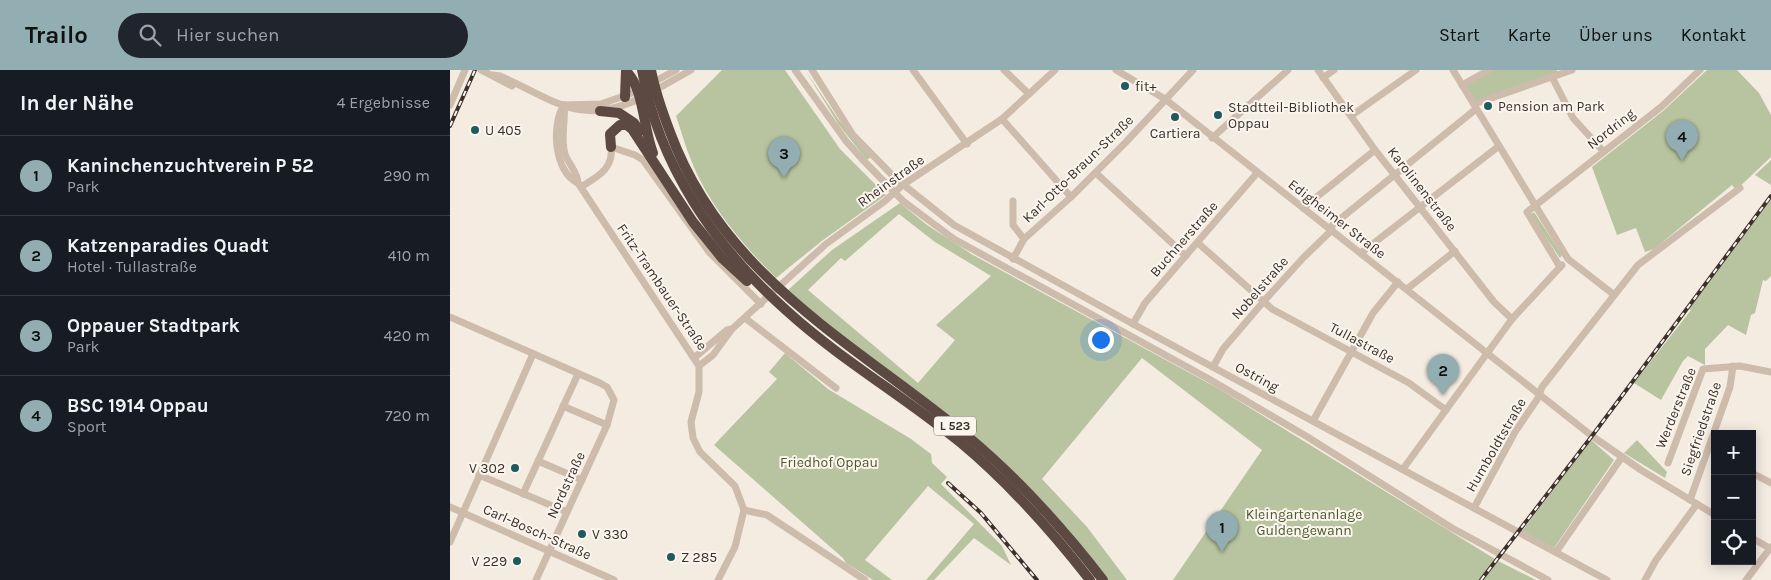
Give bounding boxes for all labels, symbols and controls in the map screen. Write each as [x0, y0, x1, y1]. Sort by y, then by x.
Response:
search box [118, 13, 468, 58]
text: Trailo [25, 21, 88, 49]
icon: search [136, 21, 164, 49]
text: Hier suchen [176, 24, 279, 46]
text: Start [1439, 24, 1480, 46]
text: Karte [1508, 24, 1551, 46]
text: Über uns [1579, 24, 1653, 46]
text: Kontakt [1681, 24, 1746, 46]
place label: fit+ [1135, 78, 1157, 95]
marker: fit+ [1119, 80, 1131, 92]
text: In der Nähe [20, 91, 134, 115]
text: 4 Ergebnisse [337, 93, 430, 112]
place label: Pension am Park [1498, 98, 1605, 115]
place label: Stadtteil-Bibliothek Oppau [1228, 99, 1354, 132]
marker: Pension am Park [1482, 100, 1494, 112]
street label: Nordring [1584, 105, 1638, 153]
marker: Stadtteil-Bibliothek Oppau [1212, 109, 1224, 121]
marker: Cartiera [1169, 111, 1181, 123]
street label: Karl-Otto-Braun-Straße [1019, 112, 1137, 226]
pin: 4 [1666, 120, 1698, 161]
place label: U 405 [485, 122, 522, 139]
marker: U 405 [469, 124, 481, 136]
place label: Cartiera [1150, 125, 1200, 142]
pin: 3 [768, 137, 800, 178]
street label: Karolinenstraße [1384, 143, 1460, 235]
street label: Rheinstraße [854, 151, 928, 211]
text: Kaninchenzuchtverein P 52 [67, 155, 314, 177]
text: 1 [33, 166, 39, 185]
text: 290 m [383, 166, 430, 185]
street label: Edigheimer Straße [1285, 176, 1389, 262]
text: Park [67, 177, 99, 196]
street label: Buchnerstraße [1147, 198, 1221, 280]
street label: Fritz-Trambauer-Straße [613, 220, 711, 354]
text: Katzenparadies Quadt [67, 235, 269, 257]
text: 2 [31, 246, 41, 265]
text: 410 m [388, 246, 430, 265]
street label: Nobelstraße [1228, 253, 1292, 323]
text: Hotel · Tullastraße [67, 257, 197, 276]
text: Oppauer Stadtpark [67, 315, 240, 337]
street label: Tullastraße [1327, 319, 1397, 367]
text: 3 [31, 326, 41, 345]
text: 420 m [384, 326, 430, 345]
your location [1088, 327, 1114, 353]
text: Park [67, 337, 99, 356]
pin: 2 [1427, 354, 1459, 395]
street label: Ostring [1232, 358, 1282, 396]
street label: Werderstraße [1652, 365, 1700, 451]
street label: Siegfriedstraße [1677, 380, 1725, 478]
text: BSC 1914 Oppau [67, 395, 209, 417]
street label: Humboldtstraße [1462, 395, 1530, 495]
text: 4 [31, 406, 41, 425]
text: 720 m [385, 406, 430, 425]
road number: L 523 [934, 416, 976, 436]
text: Sport [67, 417, 107, 436]
map controls [1711, 430, 1756, 565]
button: + [1711, 430, 1756, 475]
street label: Nordstraße [543, 449, 589, 521]
park label: Friedhof Oppau [780, 454, 878, 471]
place label: V 302 [469, 460, 505, 477]
marker: V 302 [509, 462, 521, 474]
button: − [1711, 475, 1756, 520]
street label: Carl-Bosch-Straße [480, 501, 594, 563]
park label: Kleingartenanlage Guldengewann [1246, 506, 1362, 539]
pin: 1 [1206, 511, 1238, 552]
button: locate [1711, 520, 1756, 565]
place label: V 330 [592, 526, 628, 543]
marker: V 330 [576, 528, 588, 540]
place label: Z 285 [681, 549, 717, 566]
marker: Z 285 [665, 551, 677, 563]
place label: V 229 [471, 553, 507, 570]
marker: V 229 [511, 555, 523, 567]

